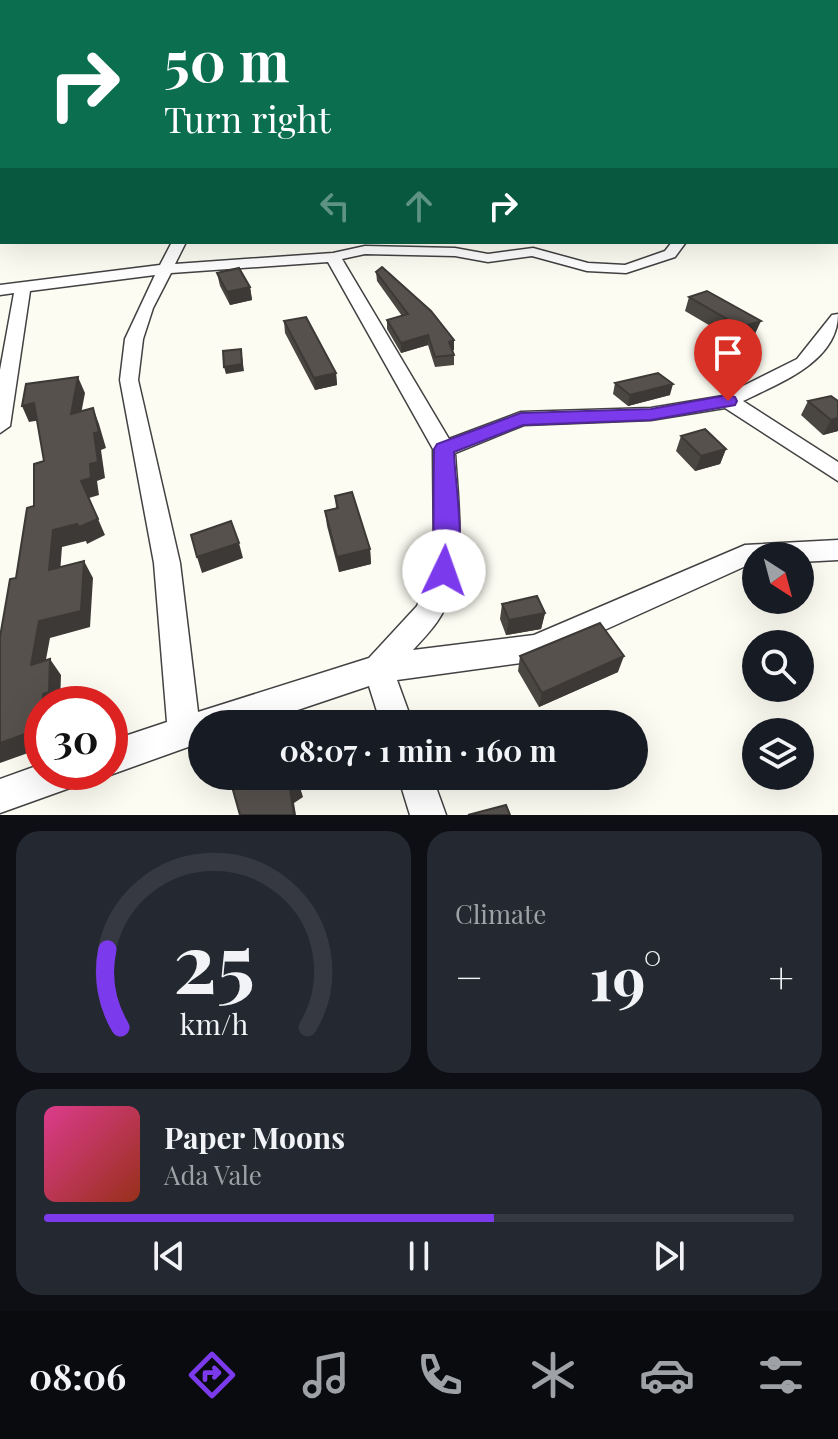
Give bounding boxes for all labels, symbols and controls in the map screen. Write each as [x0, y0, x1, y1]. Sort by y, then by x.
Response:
text: 50 m [164, 22, 290, 97]
icon: right [32, 32, 136, 136]
text: Turn right [164, 94, 331, 142]
icon: left [313, 184, 357, 228]
icon: ahead [397, 184, 441, 228]
icon: right [481, 184, 525, 228]
pin [694, 319, 762, 401]
icon: arrive [706, 331, 750, 375]
position arrow [402, 529, 486, 613]
north arrow [742, 542, 814, 614]
map controls [742, 542, 814, 790]
button: search [742, 630, 814, 702]
speed limit sign: 30 [24, 686, 128, 790]
button: layers [742, 718, 814, 790]
text: 08:07 · 1 min · 160 m [279, 730, 557, 770]
text: Climate [455, 896, 546, 931]
text: 25 [173, 904, 254, 1015]
text: 19° [590, 936, 662, 1016]
text: − [455, 946, 483, 1005]
text: + [768, 946, 794, 1005]
text: km/h [179, 1004, 248, 1042]
text: Paper Moons [164, 1117, 345, 1157]
text: Ada Vale [164, 1157, 262, 1192]
icon: previous [147, 1234, 191, 1278]
icon: pause [397, 1234, 441, 1278]
icon: next [647, 1234, 691, 1278]
icon: directions [184, 1347, 240, 1403]
icon: music [298, 1347, 354, 1403]
icon: phone [412, 1347, 468, 1403]
icon: climate [525, 1347, 581, 1403]
icon: car [639, 1347, 695, 1403]
icon: filters [753, 1347, 809, 1403]
text: 08:06 [29, 1351, 126, 1399]

